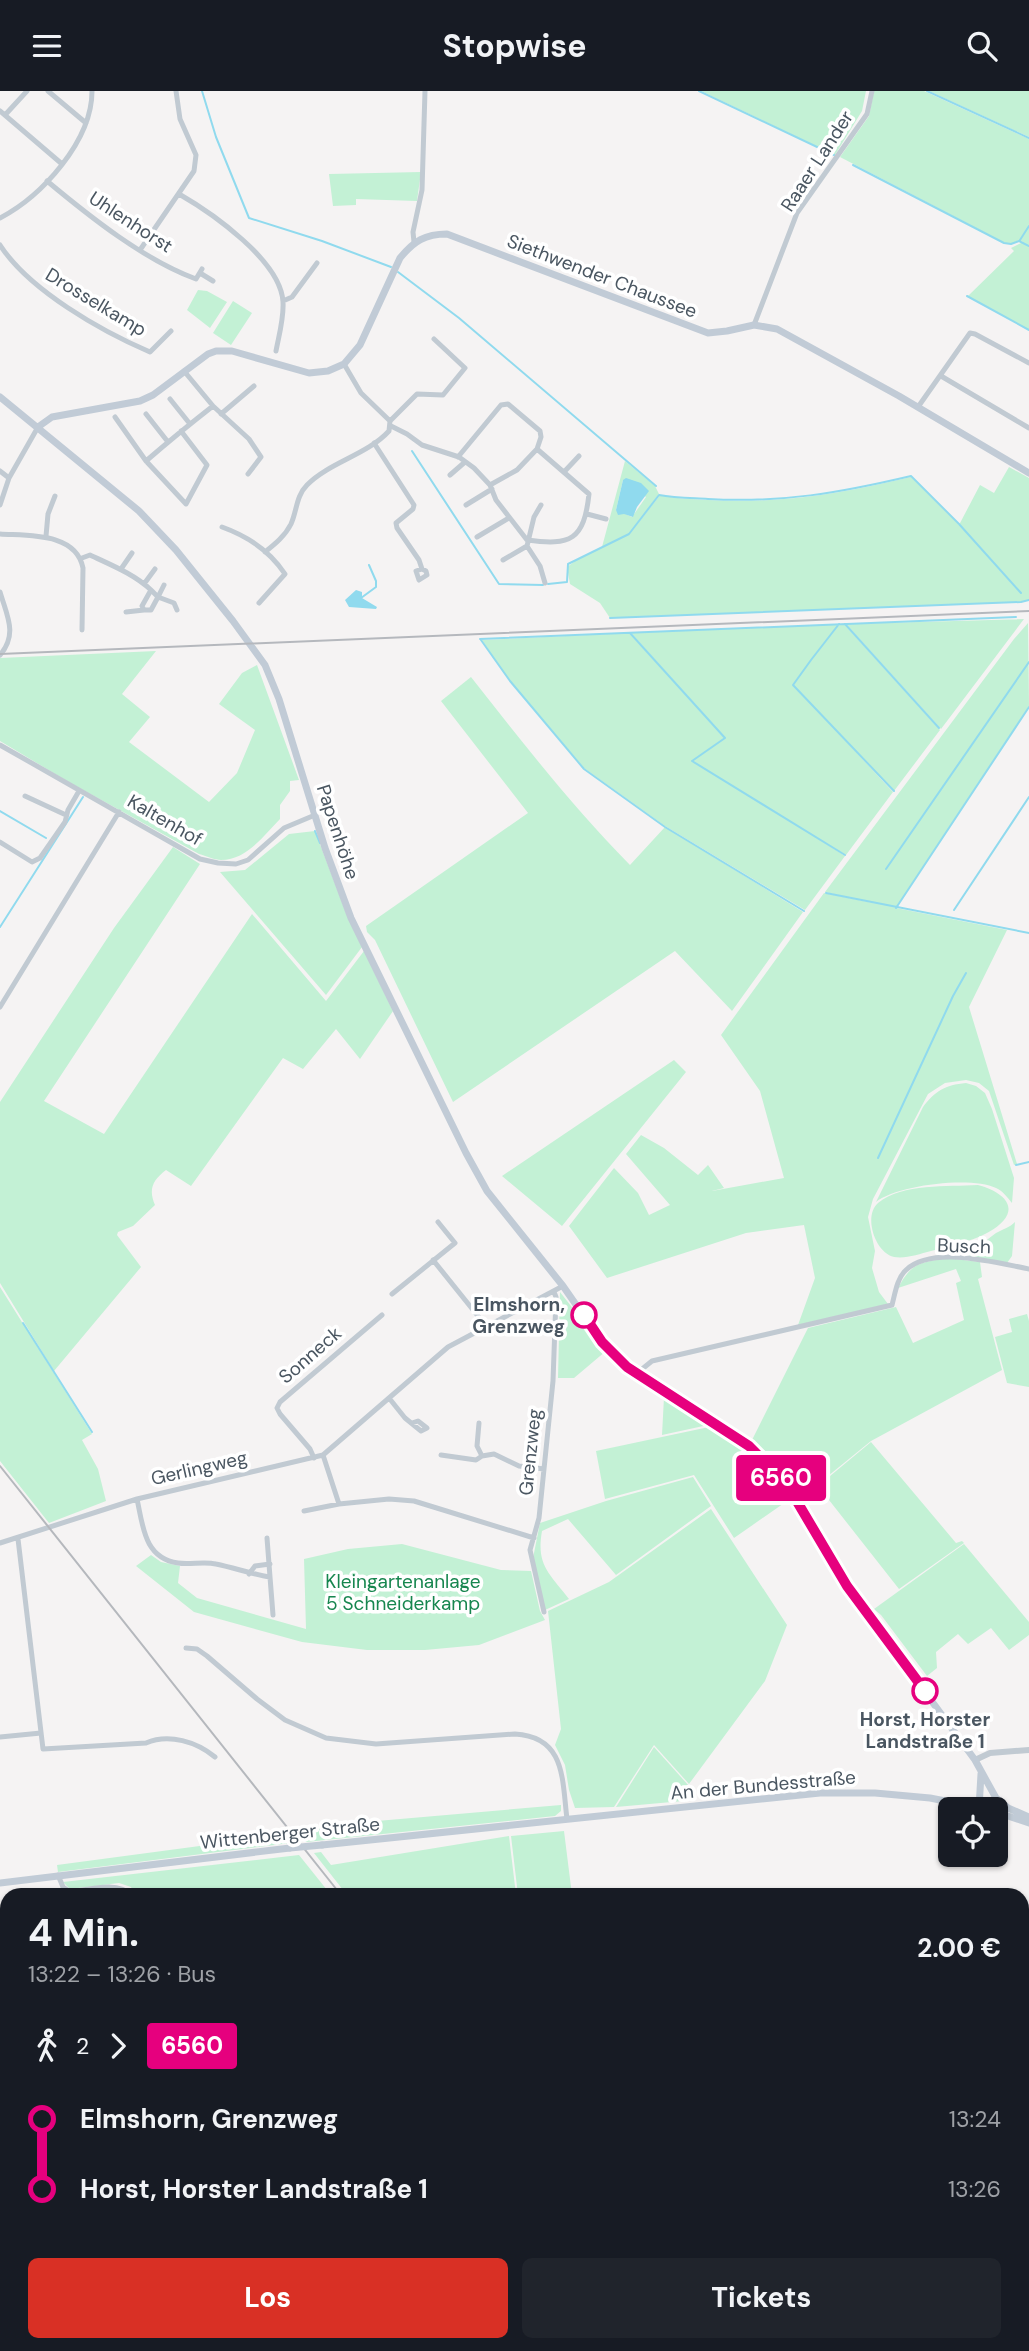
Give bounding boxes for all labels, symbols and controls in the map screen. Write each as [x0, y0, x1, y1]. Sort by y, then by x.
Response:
text: Stopwise [443, 25, 587, 67]
icon: menu [28, 27, 66, 65]
icon: search [963, 27, 1001, 65]
street label: Raaer Lander [775, 106, 859, 216]
street label: Uhlenhorst [84, 186, 178, 258]
street label: Siethwender Chaussee [503, 228, 701, 324]
street label: Drosselkamp [41, 262, 151, 342]
street label: Papenhöhe [311, 781, 365, 883]
street label: Kaltenhof [123, 788, 207, 852]
street label: Busch [937, 1233, 991, 1259]
place label: Elmshorn, Grenzweg [472, 1292, 565, 1339]
marker: Elmshorn, Grenzweg [571, 1302, 597, 1328]
street label: Sonneck [273, 1321, 347, 1389]
street label: Grenzweg [513, 1407, 547, 1497]
street label: Gerlingweg [148, 1445, 250, 1491]
line badge: 6560 [732, 1455, 830, 1501]
text: 6560 [750, 1462, 812, 1493]
park label: Kleingartenanlage 5 Schneiderkamp [325, 1569, 481, 1616]
marker: Horst, Horster Landstraße 1 [912, 1678, 938, 1704]
place label: Horst, Horster Landstraße 1 [860, 1707, 990, 1754]
street label: An der Bundesstraße [669, 1764, 857, 1806]
map controls [938, 1797, 1008, 1867]
button: locate [938, 1797, 1008, 1867]
street label: Wittenberger Straße [199, 1811, 381, 1855]
text: 4 Min. [28, 1908, 139, 1958]
text: 2.00 € [917, 1931, 1001, 1965]
text: 13:22 – 13:26 · Bus [28, 1959, 216, 1989]
icon: walk [28, 2027, 66, 2065]
icon: forward [99, 2027, 137, 2065]
text: 6560 [161, 2030, 223, 2061]
text: 2 [76, 2031, 89, 2061]
text: Elmshorn, Grenzweg [80, 2102, 338, 2136]
text: 13:24 [949, 2104, 1001, 2134]
text: Horst, Horster Landstraße 1 [80, 2172, 428, 2206]
text: 13:26 [948, 2174, 1001, 2204]
button: Los [28, 2258, 508, 2338]
button: Tickets [522, 2258, 1001, 2338]

